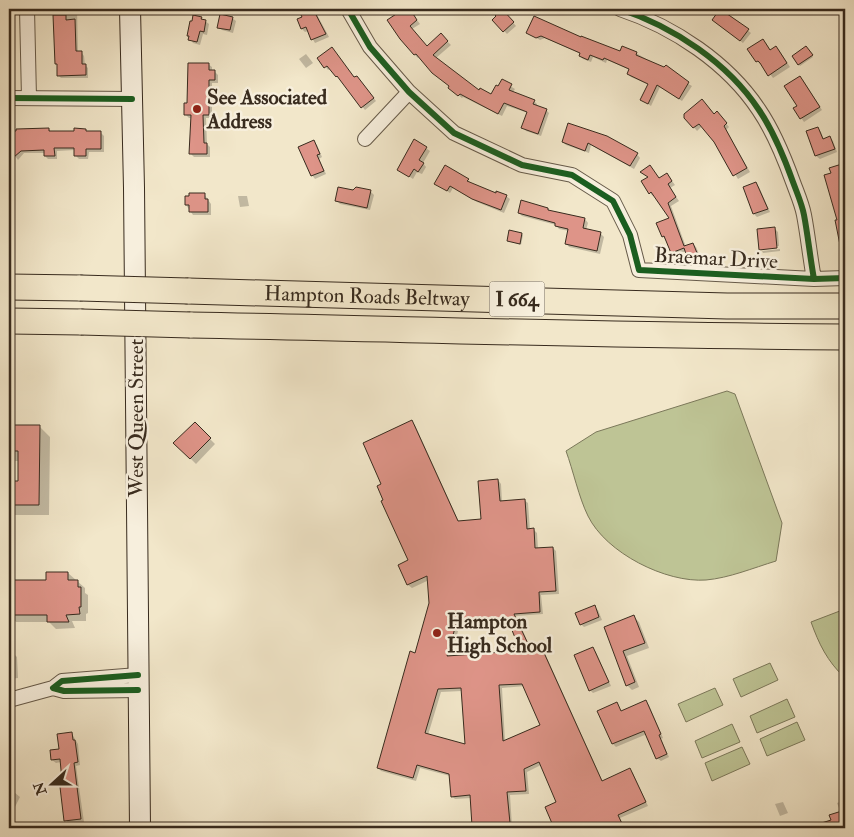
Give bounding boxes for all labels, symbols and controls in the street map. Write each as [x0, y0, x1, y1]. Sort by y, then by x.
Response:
place label: See Associated Address [206, 84, 328, 135]
marker: See Associated Address [191, 103, 203, 115]
street label: Braemar Drive [653, 242, 779, 275]
street label: Hampton Roads Beltway [264, 280, 471, 313]
road number: I 664 [490, 282, 544, 316]
street label: West Queen Street [123, 338, 150, 498]
place label: Hampton High School [447, 608, 553, 659]
marker: Hampton High School [431, 627, 443, 639]
north arrow [28, 760, 78, 810]
text: N [30, 779, 51, 798]

